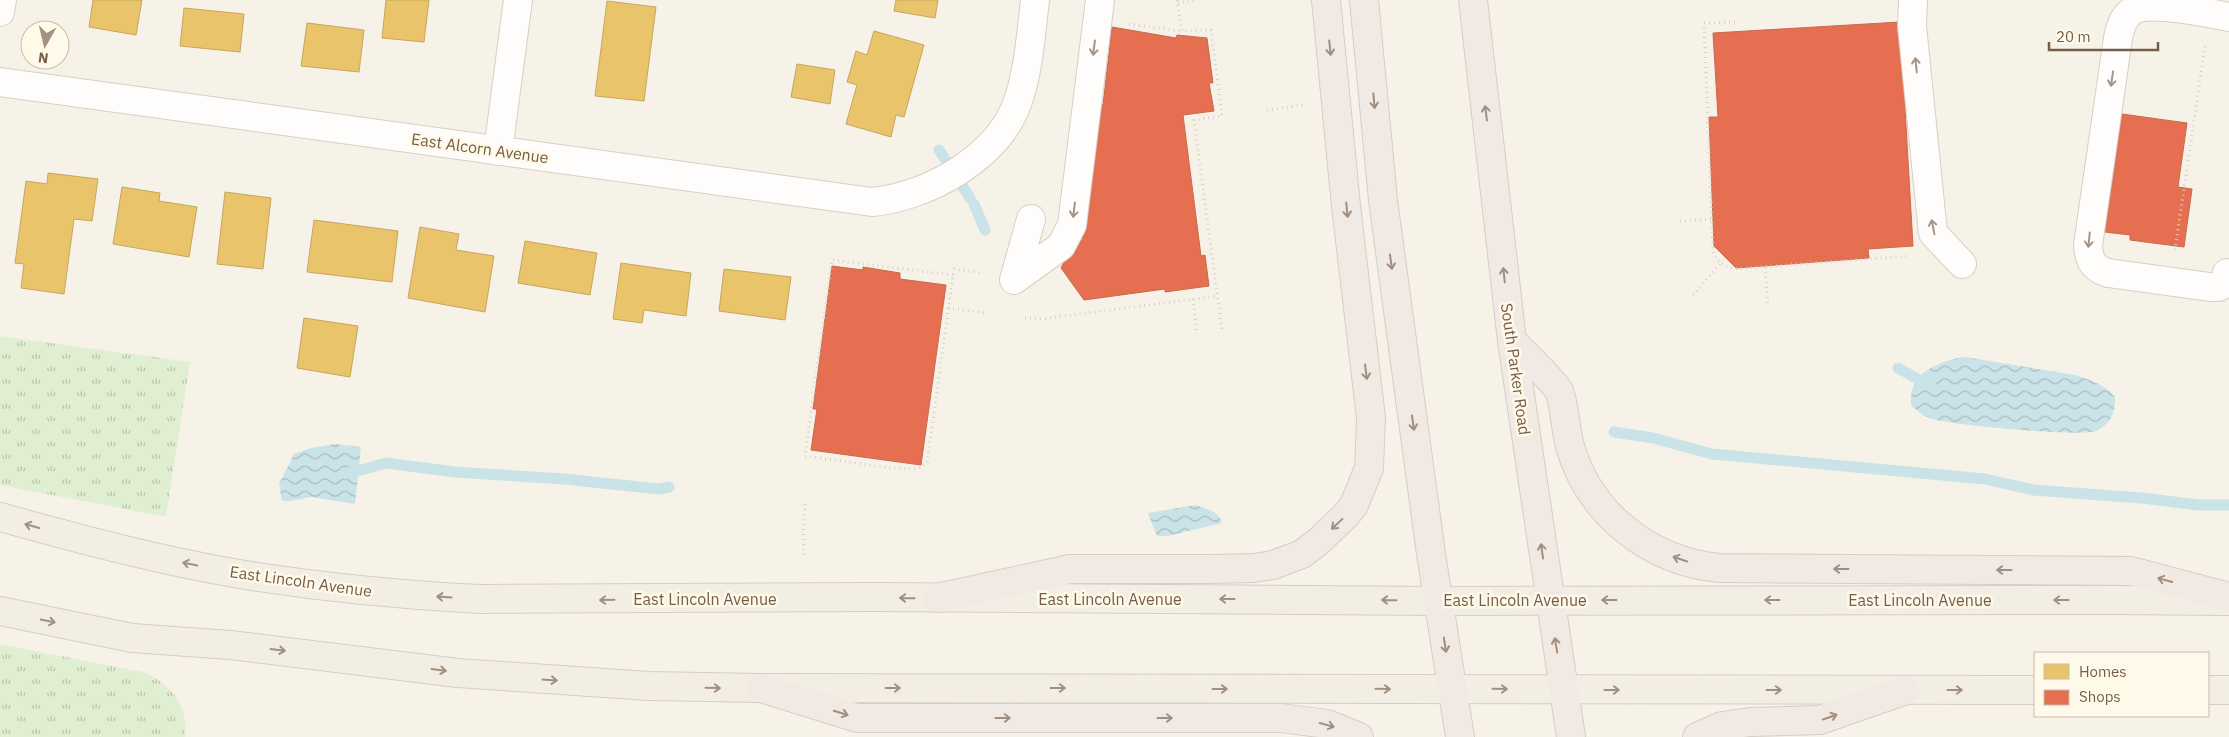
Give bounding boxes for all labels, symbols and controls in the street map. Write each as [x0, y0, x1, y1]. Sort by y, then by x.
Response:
north arrow [20, 20, 70, 70]
scale bar [2049, 20, 2158, 52]
text: 20 m [2056, 27, 2091, 46]
one-way arrow [1089, 40, 1099, 56]
one-way arrow [1325, 40, 1335, 56]
text: N [37, 48, 49, 67]
one-way arrow [1911, 58, 1921, 74]
one-way arrow [2107, 71, 2117, 87]
one-way arrow [1369, 93, 1378, 109]
one-way arrow [1481, 106, 1491, 122]
street label: East Alcorn Avenue [410, 128, 550, 168]
one-way arrow [1068, 201, 1078, 217]
one-way arrow [1342, 202, 1352, 218]
one-way arrow [1928, 219, 1938, 235]
one-way arrow [2085, 232, 2094, 248]
one-way arrow [1386, 254, 1396, 270]
one-way arrow [1499, 267, 1509, 283]
street label: South Parker Road [1497, 302, 1535, 436]
one-way arrow [1361, 363, 1371, 379]
one-way arrow [1408, 415, 1418, 431]
one-way arrow [1331, 518, 1343, 530]
one-way arrow [24, 520, 40, 530]
one-way arrow [1536, 544, 1546, 560]
one-way arrow [1673, 554, 1688, 563]
one-way arrow [182, 559, 198, 569]
street label: East Lincoln Avenue [229, 561, 374, 601]
one-way arrow [1834, 564, 1850, 574]
one-way arrow [1996, 565, 2012, 575]
one-way arrow [2157, 575, 2173, 584]
street label: East Lincoln Avenue [633, 589, 777, 609]
street label: East Lincoln Avenue [1038, 589, 1182, 609]
street label: East Lincoln Avenue [1443, 590, 1587, 610]
street label: East Lincoln Avenue [1848, 590, 1992, 610]
one-way arrow [437, 593, 453, 602]
one-way arrow [899, 593, 916, 603]
one-way arrow [1219, 594, 1236, 604]
one-way arrow [599, 595, 615, 605]
one-way arrow [1382, 595, 1398, 605]
one-way arrow [1602, 595, 1618, 605]
one-way arrow [1764, 595, 1780, 605]
one-way arrow [2053, 595, 2070, 605]
one-way arrow [39, 617, 55, 627]
one-way arrow [1440, 636, 1450, 652]
one-way arrow [1550, 637, 1560, 653]
one-way arrow [270, 645, 286, 655]
legend [2034, 652, 2209, 717]
text: Homes [2079, 662, 2127, 681]
one-way arrow [431, 665, 447, 675]
one-way arrow [542, 675, 558, 685]
one-way arrow [704, 683, 720, 692]
one-way arrow [884, 683, 900, 693]
one-way arrow [1049, 683, 1065, 693]
one-way arrow [1212, 684, 1228, 694]
one-way arrow [1374, 684, 1390, 694]
one-way arrow [1492, 684, 1508, 694]
one-way arrow [1603, 685, 1619, 695]
one-way arrow [1766, 685, 1782, 695]
one-way arrow [1946, 685, 1962, 695]
text: Shops [2079, 687, 2121, 706]
one-way arrow [833, 709, 849, 719]
one-way arrow [1821, 712, 1837, 721]
one-way arrow [994, 713, 1011, 723]
one-way arrow [1157, 713, 1173, 723]
one-way arrow [1319, 720, 1335, 730]

